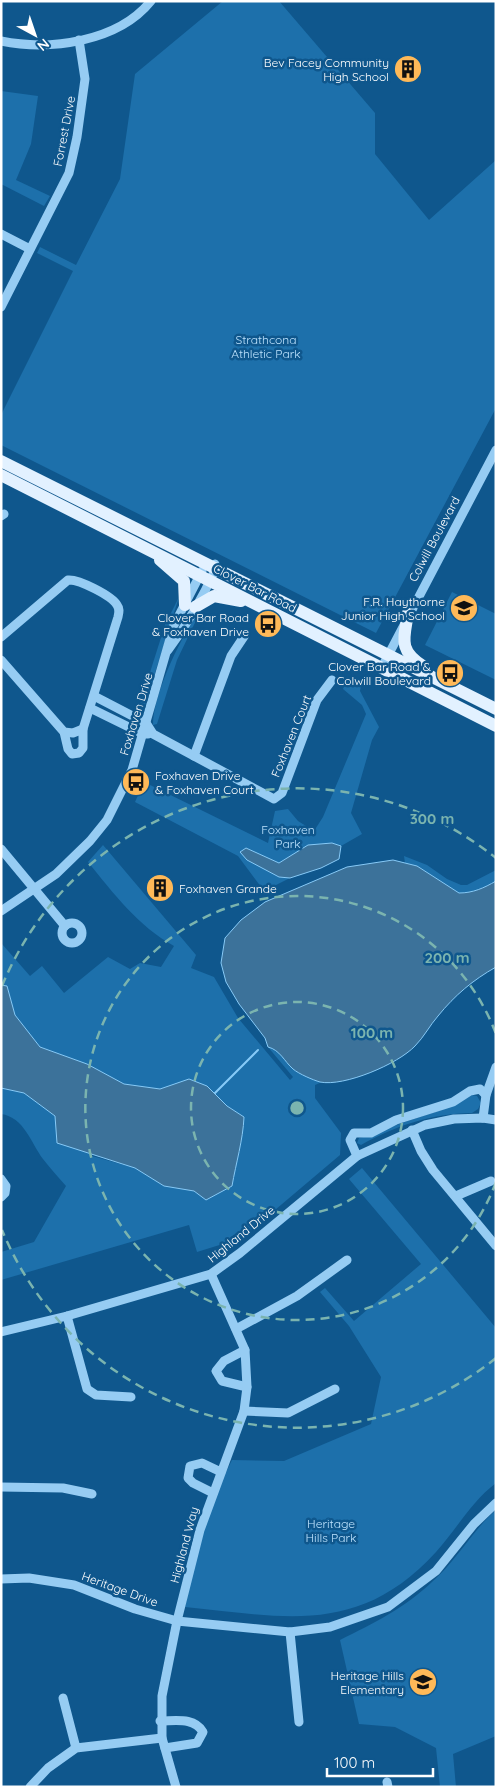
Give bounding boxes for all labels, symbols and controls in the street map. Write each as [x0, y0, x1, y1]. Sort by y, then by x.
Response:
north arrow [10, 10, 60, 60]
text: N [34, 35, 53, 55]
building icon: Bev Facey Community High School [393, 54, 423, 84]
place label: Bev Facey Community High School [264, 55, 389, 84]
street label: Forrest Drive [50, 94, 78, 168]
park label: Strathcona Athletic Park [231, 332, 301, 361]
street label: Colwill Boulevard [405, 494, 463, 584]
street label: Clover Bar Road [211, 561, 299, 615]
school or university icon: F.R. Haythorne Junior High School [449, 593, 479, 623]
place label: F.R. Haythorne Junior High School [341, 594, 445, 623]
bus stop icon: Clover Bar Road & Foxhaven Drive [253, 609, 283, 639]
place label: Clover Bar Road & Foxhaven Drive [152, 610, 249, 639]
bus stop icon: Clover Bar Road & Colwill Boulevard [435, 658, 465, 688]
place label: Clover Bar Road & Colwill Boulevard [328, 659, 431, 688]
street label: Foxhaven Drive [116, 671, 156, 757]
street label: Foxhaven Court [268, 693, 314, 779]
bus stop icon: Foxhaven Drive & Foxhaven Court [121, 767, 151, 797]
place label: Foxhaven Drive & Foxhaven Court [155, 768, 254, 797]
text: 300 m [410, 809, 454, 828]
park label: Foxhaven Park [261, 822, 315, 851]
building icon: Foxhaven Grande [145, 873, 175, 903]
place label: Foxhaven Grande [179, 881, 277, 896]
text: 200 m [425, 948, 470, 967]
text: 100 m [351, 1023, 393, 1042]
centre of rings [288, 1099, 306, 1117]
street label: Highland Drive [204, 1202, 278, 1266]
street label: Highland Way [167, 1505, 201, 1585]
park label: Heritage Hills Park [305, 1516, 357, 1545]
street label: Heritage Drive [80, 1568, 160, 1610]
school or university icon: Heritage Hills Elementary [408, 1667, 438, 1697]
place label: Heritage Hills Elementary [330, 1668, 404, 1697]
scale bar [327, 1746, 433, 1778]
text: 100 m [334, 1753, 375, 1772]

